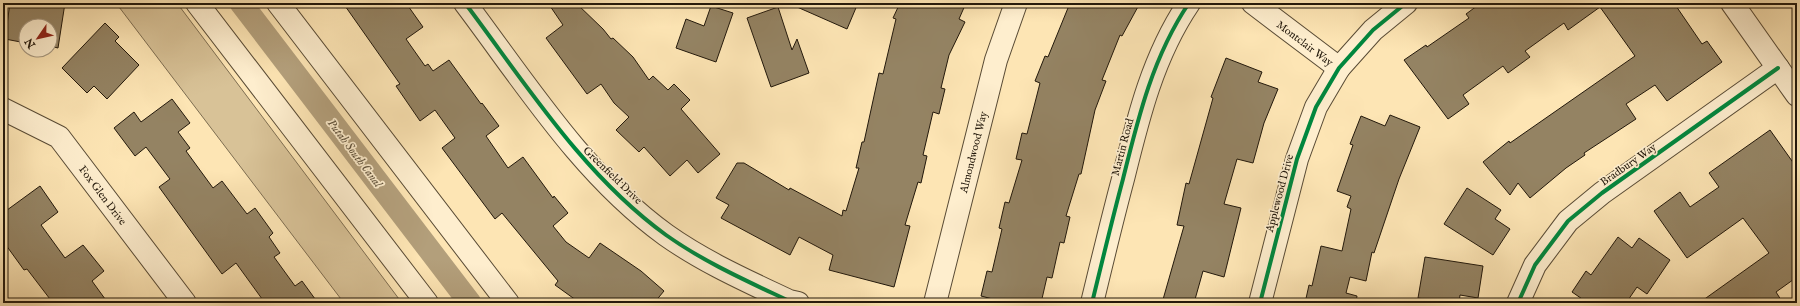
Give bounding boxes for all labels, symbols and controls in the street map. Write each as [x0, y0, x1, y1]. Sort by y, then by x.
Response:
north arrow [18, 18, 58, 58]
street label: Montclair Way [1273, 18, 1336, 70]
text: N [22, 35, 40, 52]
street label: Almondwood Way [957, 109, 991, 195]
water label: Putah South Canal [324, 116, 386, 191]
street label: Martin Road [1109, 117, 1137, 178]
street label: Bradbury Way [1598, 140, 1660, 189]
street label: Greenfield Drive [580, 144, 645, 208]
street label: Applewood Drive [1263, 153, 1297, 235]
street label: Fox Glen Drive [75, 163, 129, 228]

